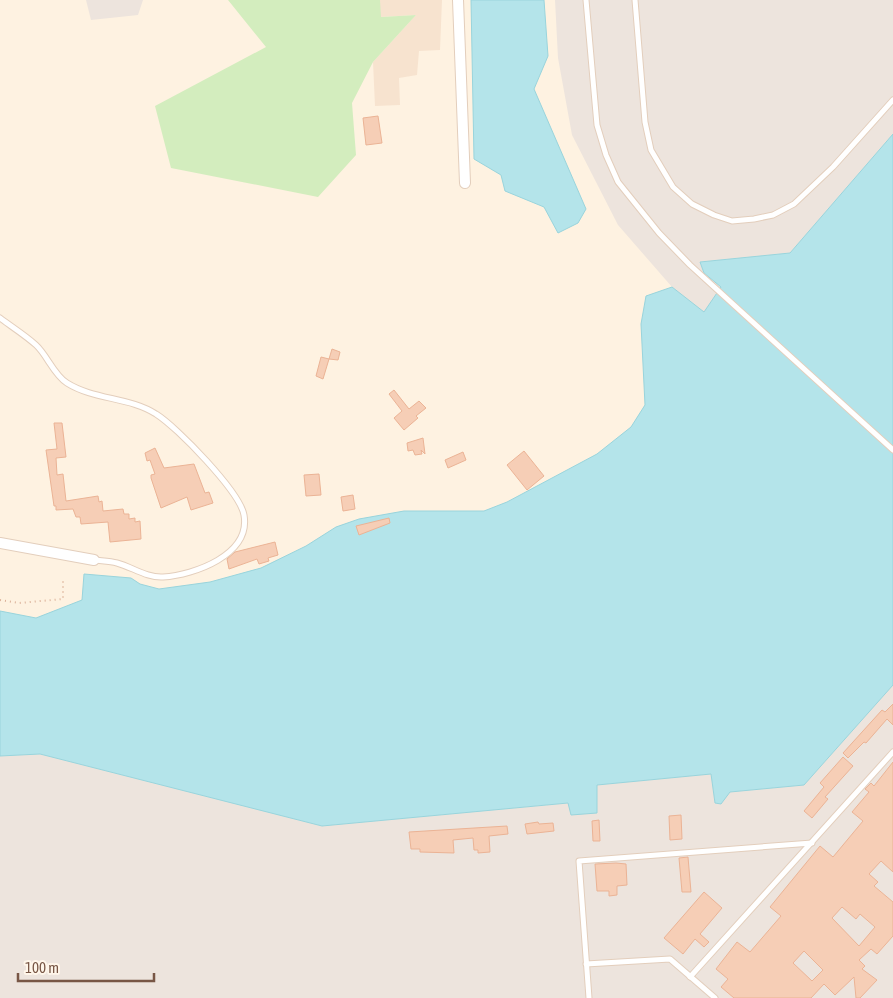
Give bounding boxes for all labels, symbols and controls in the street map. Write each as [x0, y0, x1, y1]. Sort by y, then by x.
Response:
scale bar [18, 950, 154, 982]
text: 100 m [25, 959, 59, 976]

